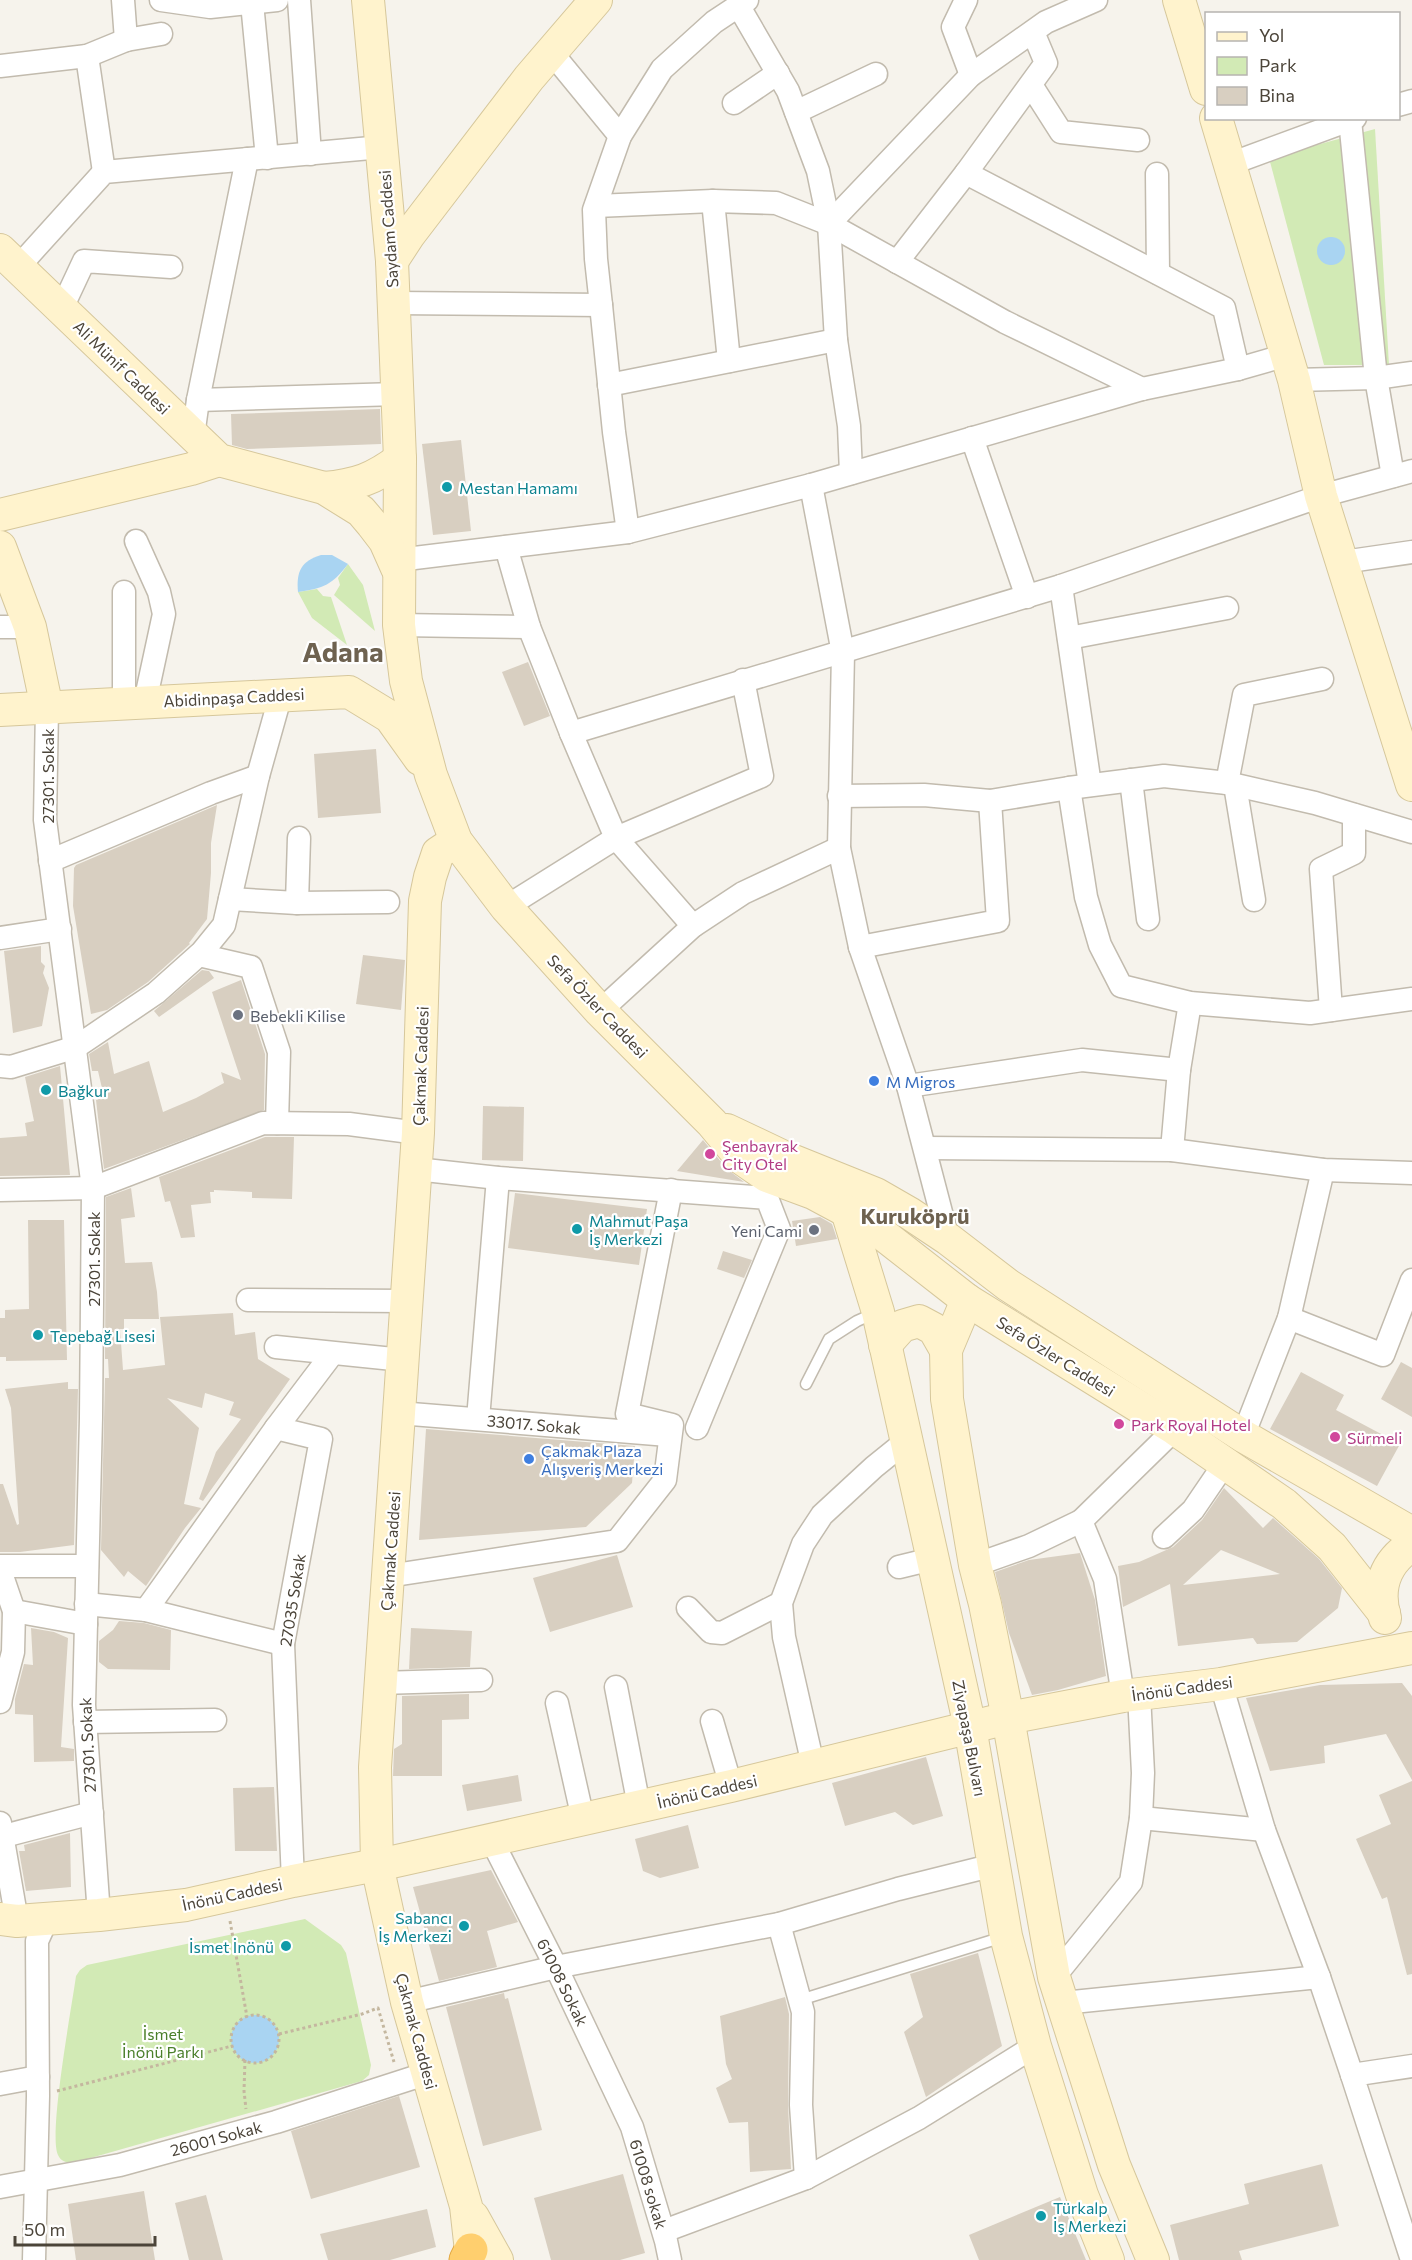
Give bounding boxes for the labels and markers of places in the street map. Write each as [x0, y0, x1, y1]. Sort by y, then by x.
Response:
place label: Mestan Hamamı [459, 478, 578, 497]
marker: Mestan Hamamı [440, 480, 454, 494]
place label: Bebekli Kilise [250, 1006, 345, 1025]
marker: Bebekli Kilise [231, 1008, 245, 1022]
place label: M Migros [886, 1072, 955, 1091]
marker: M Migros [867, 1074, 881, 1088]
place label: Bağkur [58, 1081, 110, 1100]
marker: Bağkur [39, 1083, 53, 1097]
place label: Şenbayrak City Otel [722, 1136, 799, 1173]
marker: Şenbayrak City Otel [703, 1147, 717, 1161]
place label: Mahmut Paşa İş Merkezi [589, 1211, 688, 1248]
place label: Yeni Cami [731, 1221, 802, 1240]
marker: Mahmut Paşa İş Merkezi [570, 1222, 584, 1236]
marker: Yeni Cami [807, 1223, 821, 1237]
place label: Tepebağ Lisesi [50, 1326, 155, 1345]
marker: Tepebağ Lisesi [31, 1328, 45, 1342]
place label: Park Royal Hotel [1131, 1415, 1251, 1434]
marker: Park Royal Hotel [1112, 1417, 1126, 1431]
place label: Sürmeli [1347, 1428, 1402, 1447]
marker: Sürmeli [1328, 1430, 1342, 1444]
place label: Çakmak Plaza Alışveriş Merkezi [541, 1441, 663, 1478]
marker: Çakmak Plaza Alışveriş Merkezi [522, 1452, 536, 1466]
place label: Sabancı İş Merkezi [378, 1908, 452, 1945]
marker: Sabancı İş Merkezi [457, 1919, 471, 1933]
place label: İsmet İnönü [189, 1937, 274, 1956]
marker: İsmet İnönü [279, 1939, 293, 1953]
place label: Türkalp İş Merkezi [1053, 2198, 1127, 2235]
marker: Türkalp İş Merkezi [1034, 2209, 1048, 2223]

